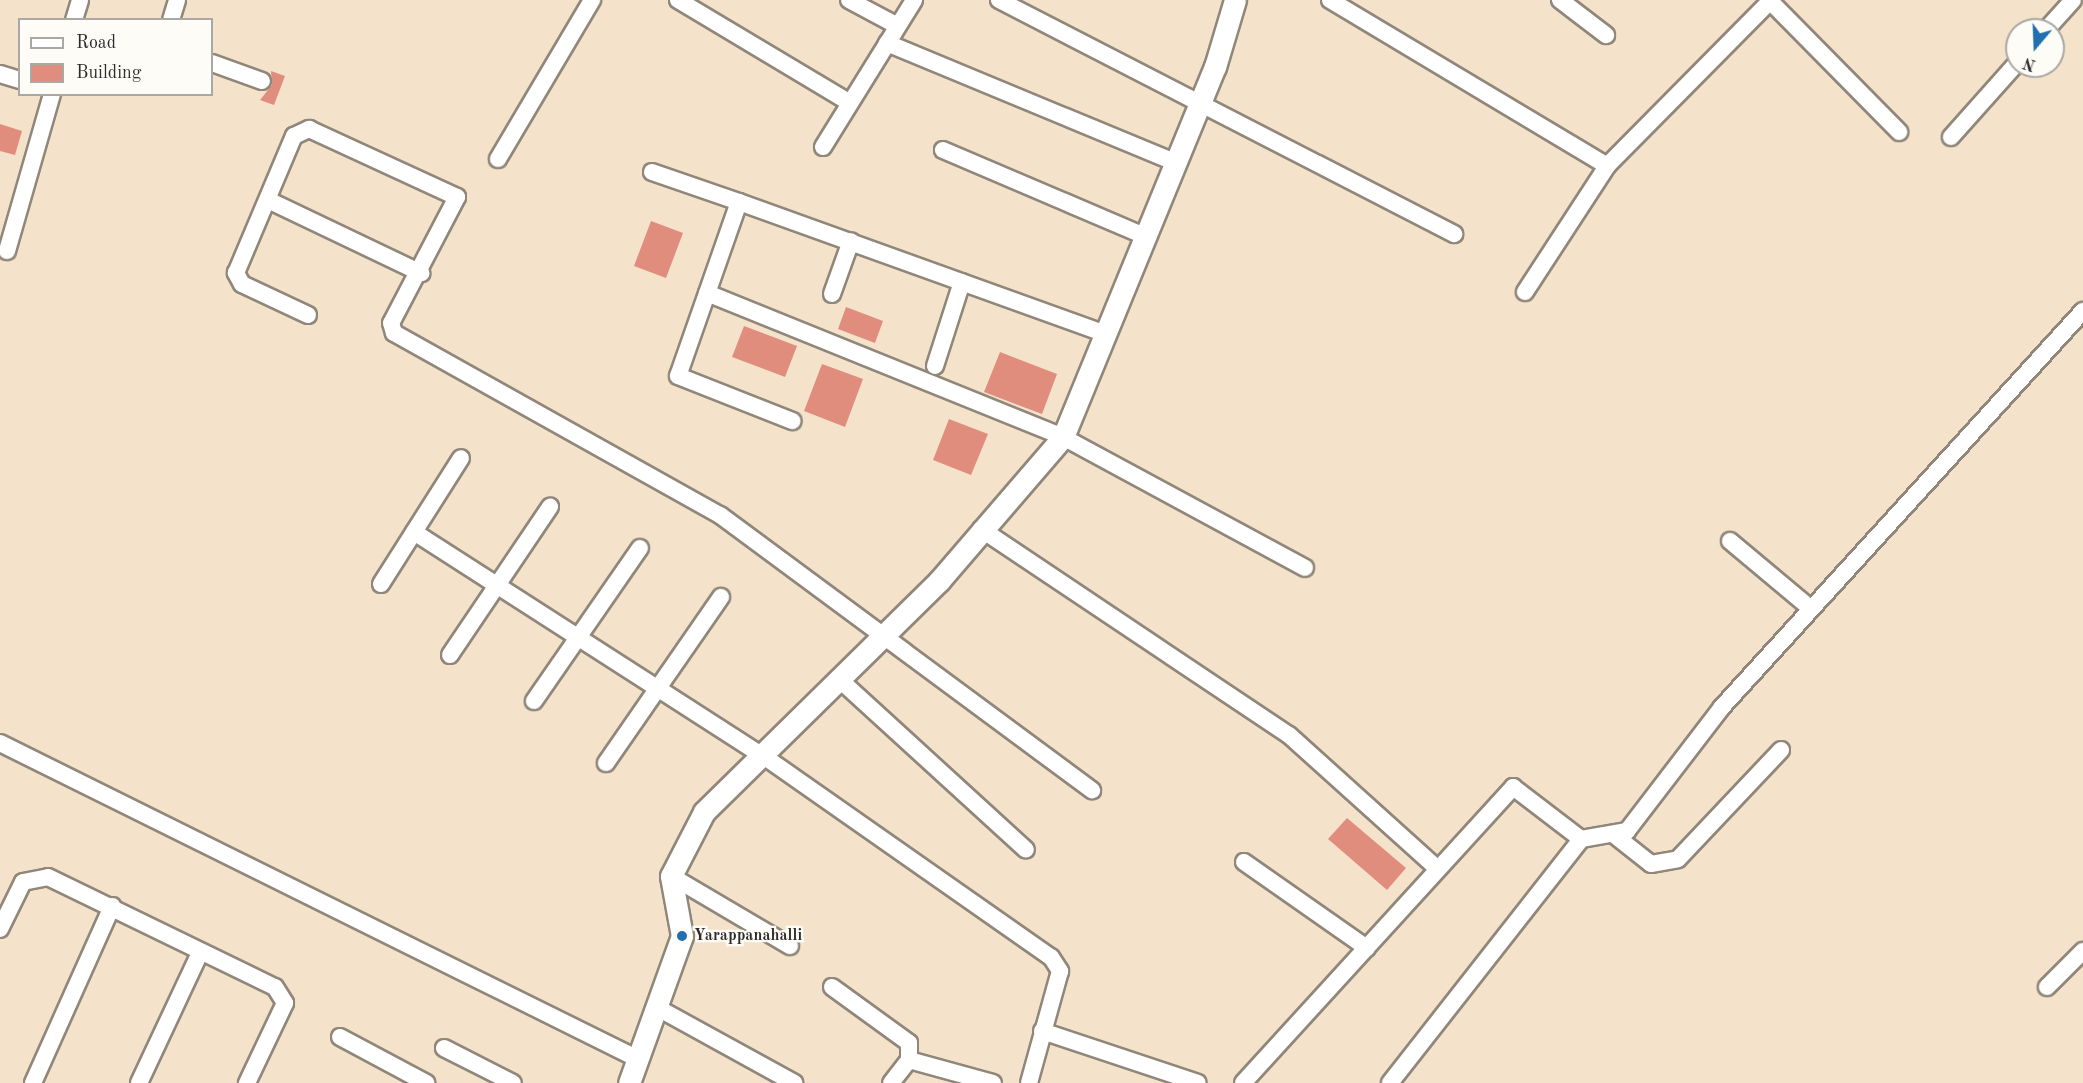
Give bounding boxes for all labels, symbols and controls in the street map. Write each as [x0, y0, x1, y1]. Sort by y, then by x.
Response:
legend [18, 18, 213, 96]
north arrow [2005, 18, 2065, 78]
text: Road [76, 34, 116, 52]
text: N [2021, 54, 2038, 73]
text: Building [76, 64, 141, 82]
place label: Yarappanahalli [694, 926, 802, 946]
marker: Yarappanahalli [675, 929, 689, 943]

